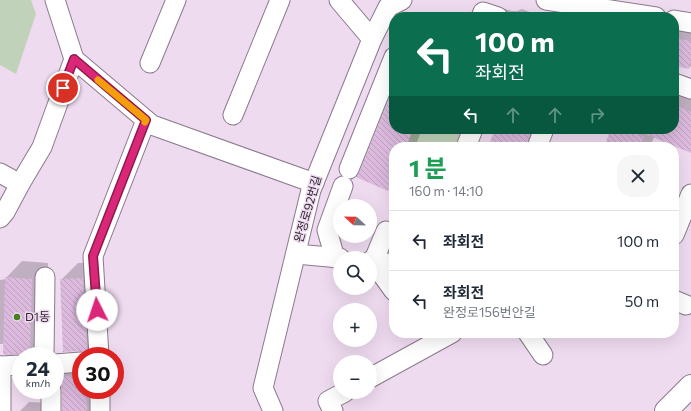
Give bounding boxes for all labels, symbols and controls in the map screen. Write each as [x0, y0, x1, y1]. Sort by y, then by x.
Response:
text: 100 m [475, 24, 555, 58]
icon: left [409, 28, 461, 80]
text: 좌회전 [475, 61, 525, 83]
pin [46, 71, 80, 105]
icon: arrive [52, 77, 74, 99]
icon: left [460, 104, 482, 126]
icon: ahead [502, 104, 524, 126]
icon: ahead [544, 104, 566, 126]
icon: right [586, 104, 608, 126]
text: 1 분 [409, 153, 447, 182]
button: close [617, 155, 659, 197]
street label: 완정로92번길 [291, 174, 323, 244]
text: 160 m · 14:10 [409, 183, 483, 199]
north arrow [333, 199, 377, 243]
map controls [333, 199, 377, 399]
icon: left [409, 230, 431, 252]
text: 좌회전 [443, 232, 484, 250]
text: 100 m [617, 232, 659, 250]
button: search [333, 251, 377, 295]
text: 좌회전 [443, 283, 484, 301]
position arrow [76, 289, 118, 331]
icon: left [409, 290, 431, 312]
text: 50 m [625, 292, 659, 310]
button: + [333, 303, 377, 347]
text: 완정로156번안길 [443, 304, 536, 320]
place label: D1동 [25, 309, 50, 323]
marker: D1동 [12, 312, 22, 322]
speed limit sign: 30 [72, 347, 124, 399]
button: − [333, 355, 377, 399]
text: 24 [26, 356, 50, 380]
text: km/h [26, 377, 50, 389]

